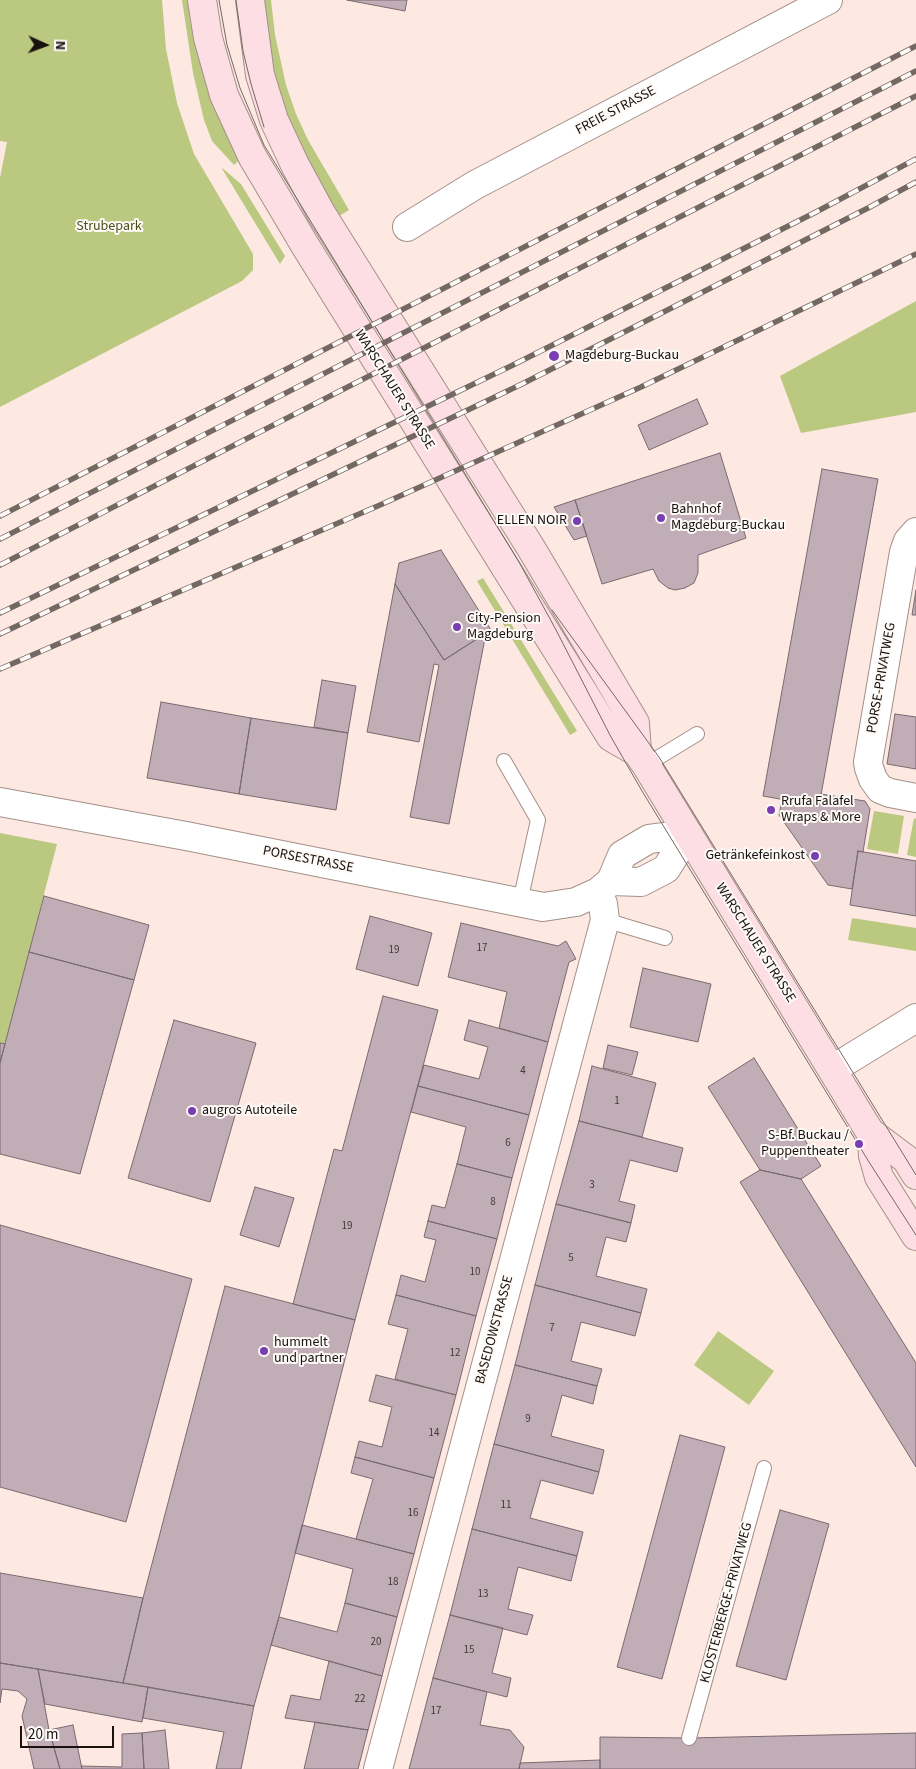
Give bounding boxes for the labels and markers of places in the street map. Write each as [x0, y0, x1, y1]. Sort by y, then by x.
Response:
place label: Magdeburg-Buckau [565, 348, 679, 364]
marker: Magdeburg-Buckau [547, 349, 561, 363]
place label: Bahnhof Magdeburg-Buckau [671, 502, 785, 534]
marker: Bahnhof Magdeburg-Buckau [655, 512, 667, 524]
place label: ELLEN NOIR [497, 513, 567, 529]
marker: ELLEN NOIR [571, 515, 583, 527]
place label: City-Pension Magdeburg [467, 611, 541, 644]
marker: City-Pension Magdeburg [451, 621, 463, 633]
place label: Rrufa Falafel Wraps & More [781, 794, 861, 826]
marker: Rrufa Falafel Wraps & More [765, 804, 777, 816]
place label: Getränkefeinkost [705, 848, 805, 864]
marker: Getränkefeinkost [809, 850, 821, 862]
place label: augros Autoteile [202, 1103, 297, 1119]
marker: augros Autoteile [186, 1105, 198, 1117]
place label: S-Bf. Buckau / Puppentheater [761, 1128, 849, 1160]
marker: S-Bf. Buckau / Puppentheater [853, 1138, 865, 1150]
place label: hummelt und partner [274, 1335, 344, 1368]
marker: hummelt und partner [258, 1345, 270, 1357]

